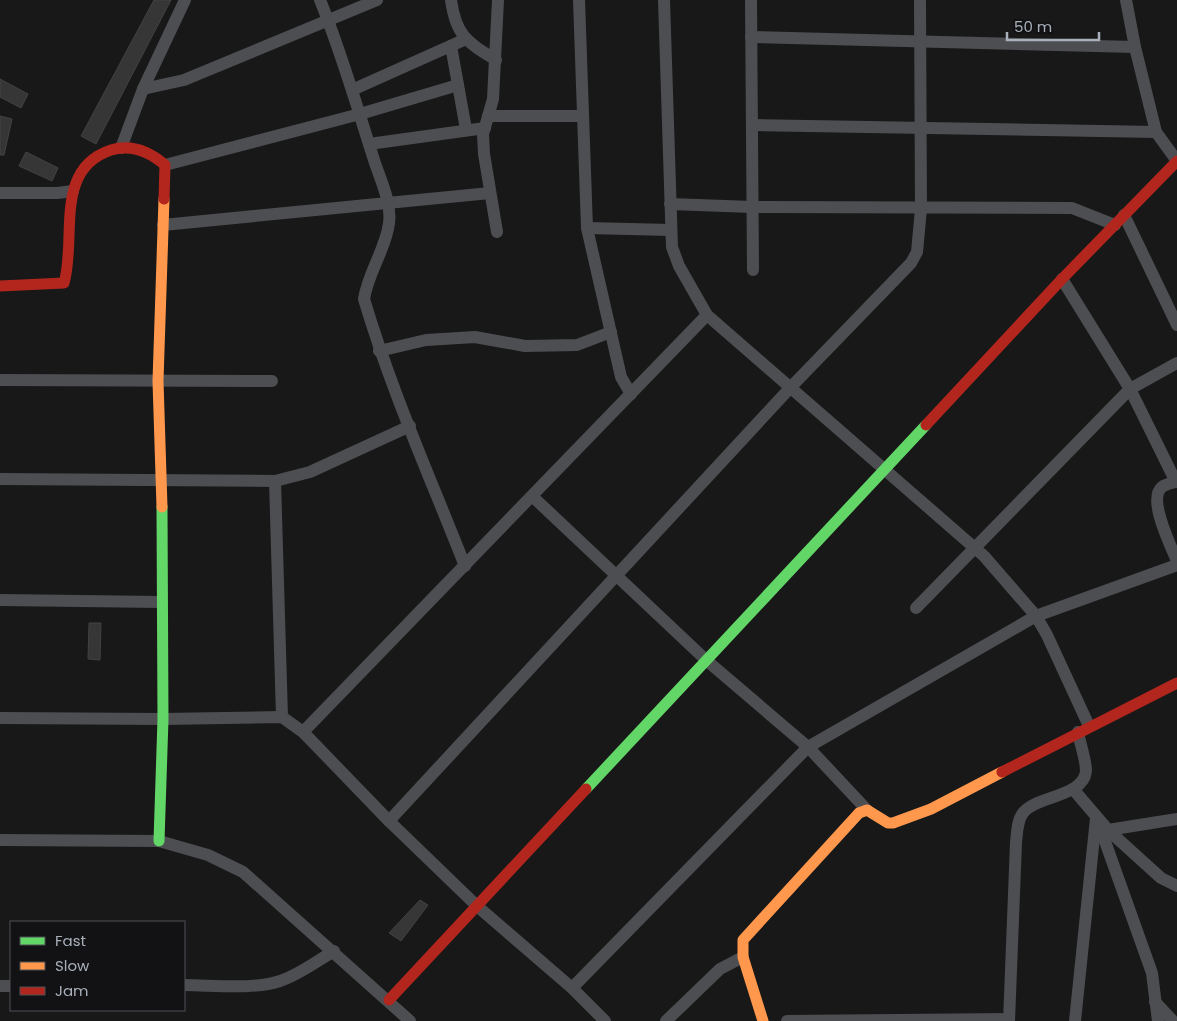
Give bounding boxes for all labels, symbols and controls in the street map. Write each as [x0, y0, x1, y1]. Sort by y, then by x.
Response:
scale bar [1007, 10, 1100, 42]
text: 50 m [1014, 16, 1052, 37]
legend [10, 921, 185, 1011]
text: Fast [55, 930, 86, 951]
text: Slow [55, 955, 90, 976]
text: Jam [55, 980, 89, 1001]

